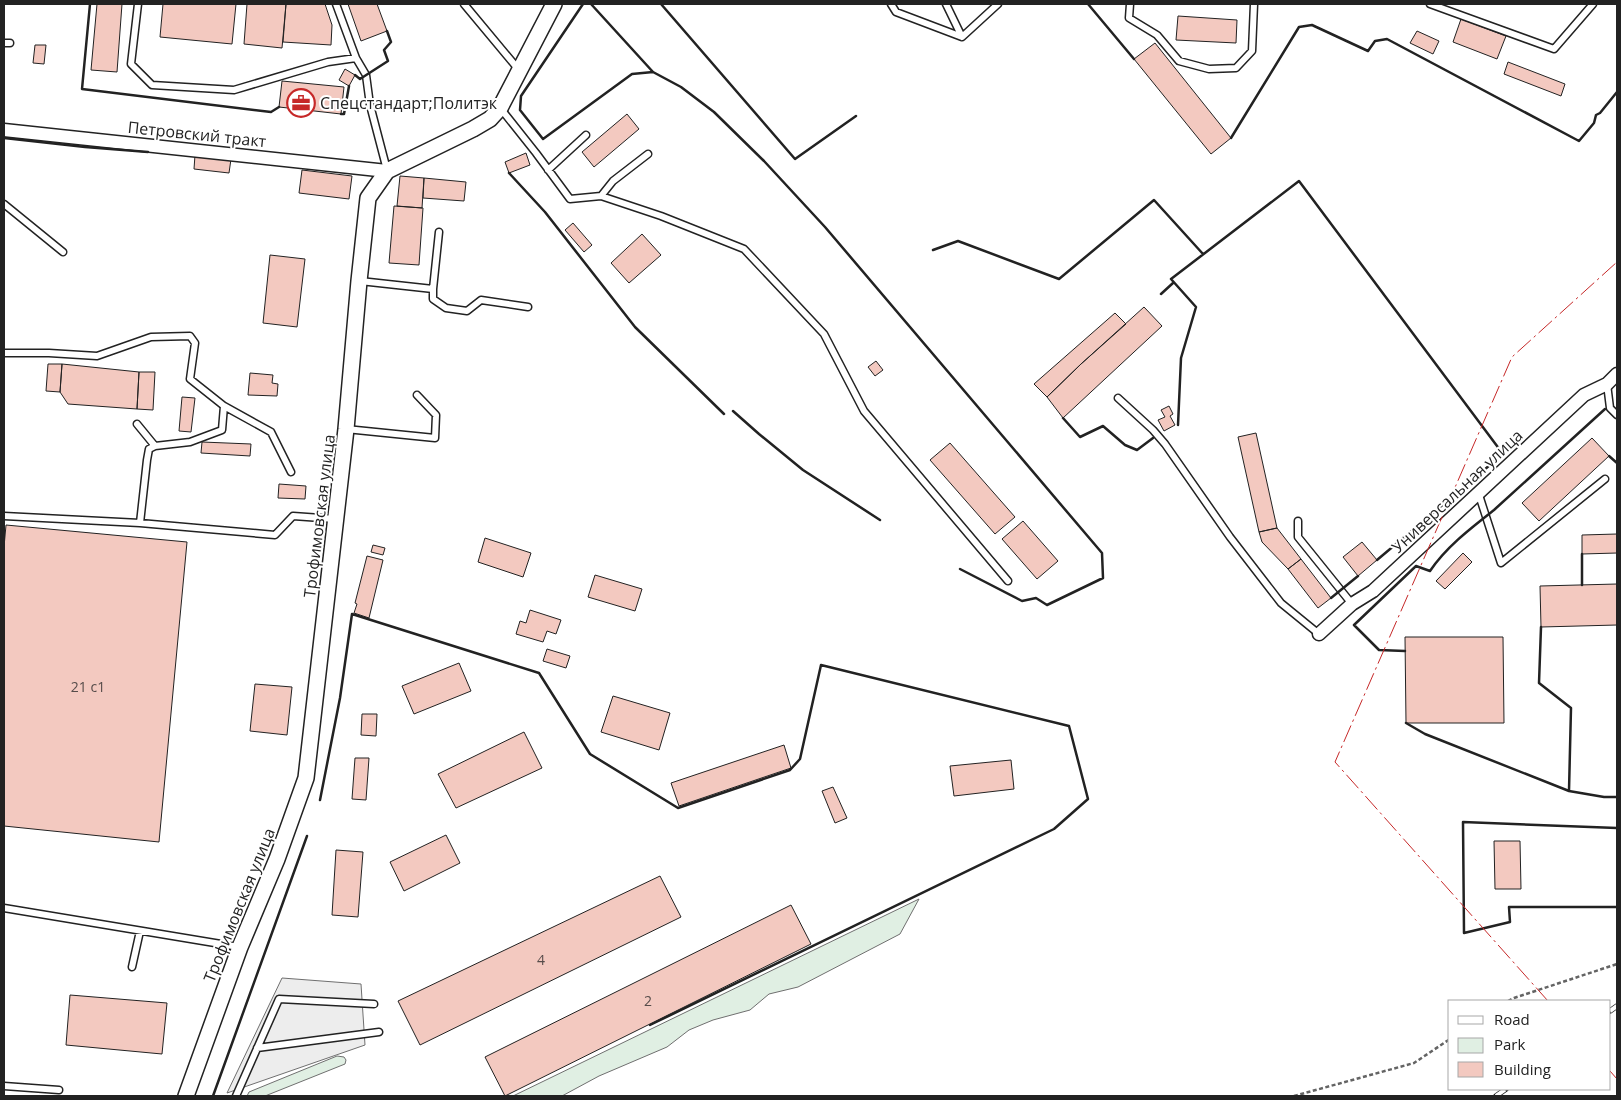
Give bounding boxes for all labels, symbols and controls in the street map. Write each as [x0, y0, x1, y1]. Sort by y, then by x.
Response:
office icon: Спецстандарт;Политэк [286, 88, 316, 118]
place label: Спецстандарт;Политэк [320, 92, 498, 114]
street label: Петровский тракт [127, 116, 268, 152]
street label: Универсальная улица [1387, 424, 1527, 558]
street label: Трофимовская улица [298, 433, 340, 599]
house number: 21 с1 [71, 677, 105, 696]
street label: Трофимовская улица [198, 825, 280, 985]
house number: 4 [537, 950, 545, 969]
house number: 2 [644, 991, 652, 1010]
legend [1448, 1000, 1611, 1090]
text: Road [1494, 1009, 1530, 1029]
text: Park [1494, 1034, 1525, 1054]
text: Building [1494, 1059, 1551, 1079]

